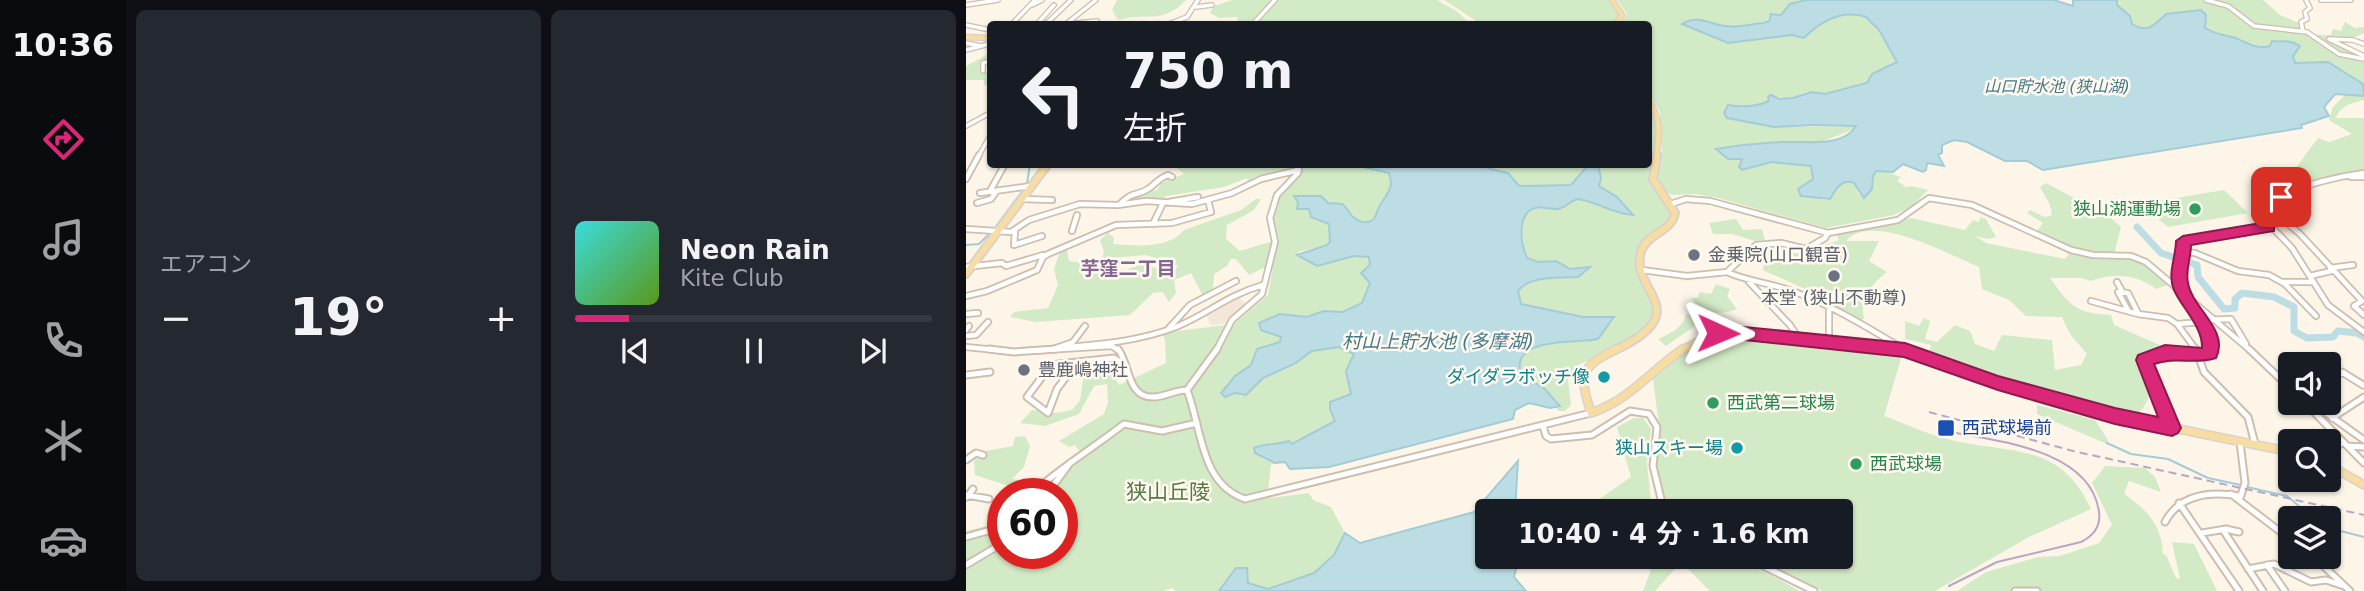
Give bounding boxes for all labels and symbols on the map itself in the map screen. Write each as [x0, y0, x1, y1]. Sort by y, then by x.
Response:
water label: 山口貯水池 (狭山湖) [1984, 77, 2130, 96]
pin [2251, 167, 2311, 227]
place label: 狭山湖運動場 [2073, 198, 2181, 219]
marker: 狭山湖運動場 [2187, 201, 2203, 217]
place label: 金乗院(山口観音) [1708, 244, 1848, 265]
marker: 金乗院(山口観音) [1686, 247, 1702, 263]
district label: 芋窪二丁目 [1080, 257, 1176, 279]
marker: 本堂 (狭山不動尊) [1826, 268, 1842, 284]
place label: 本堂 (狭山不動尊) [1761, 287, 1907, 308]
position arrow [1681, 296, 1755, 370]
water label: 村山上貯水池 (多摩湖) [1342, 330, 1534, 352]
place label: 豊鹿嶋神社 [1038, 359, 1128, 380]
marker: 豊鹿嶋神社 [1016, 362, 1032, 378]
place label: ダイダラボッチ像 [1447, 366, 1590, 387]
marker: ダイダラボッチ像 [1596, 369, 1612, 385]
place label: 西武第二球場 [1727, 392, 1835, 413]
marker: 西武第二球場 [1705, 395, 1721, 411]
place label: 西武球場前 [1962, 417, 2052, 438]
marker: 西武球場前 [1936, 418, 1956, 438]
place label: 狭山スキー場 [1615, 437, 1723, 458]
marker: 狭山スキー場 [1729, 440, 1745, 456]
place label: 西武球場 [1870, 453, 1942, 474]
marker: 西武球場 [1848, 456, 1864, 472]
speed limit sign: 60 [987, 478, 1078, 569]
park label: 狭山丘陵 [1126, 480, 1210, 504]

